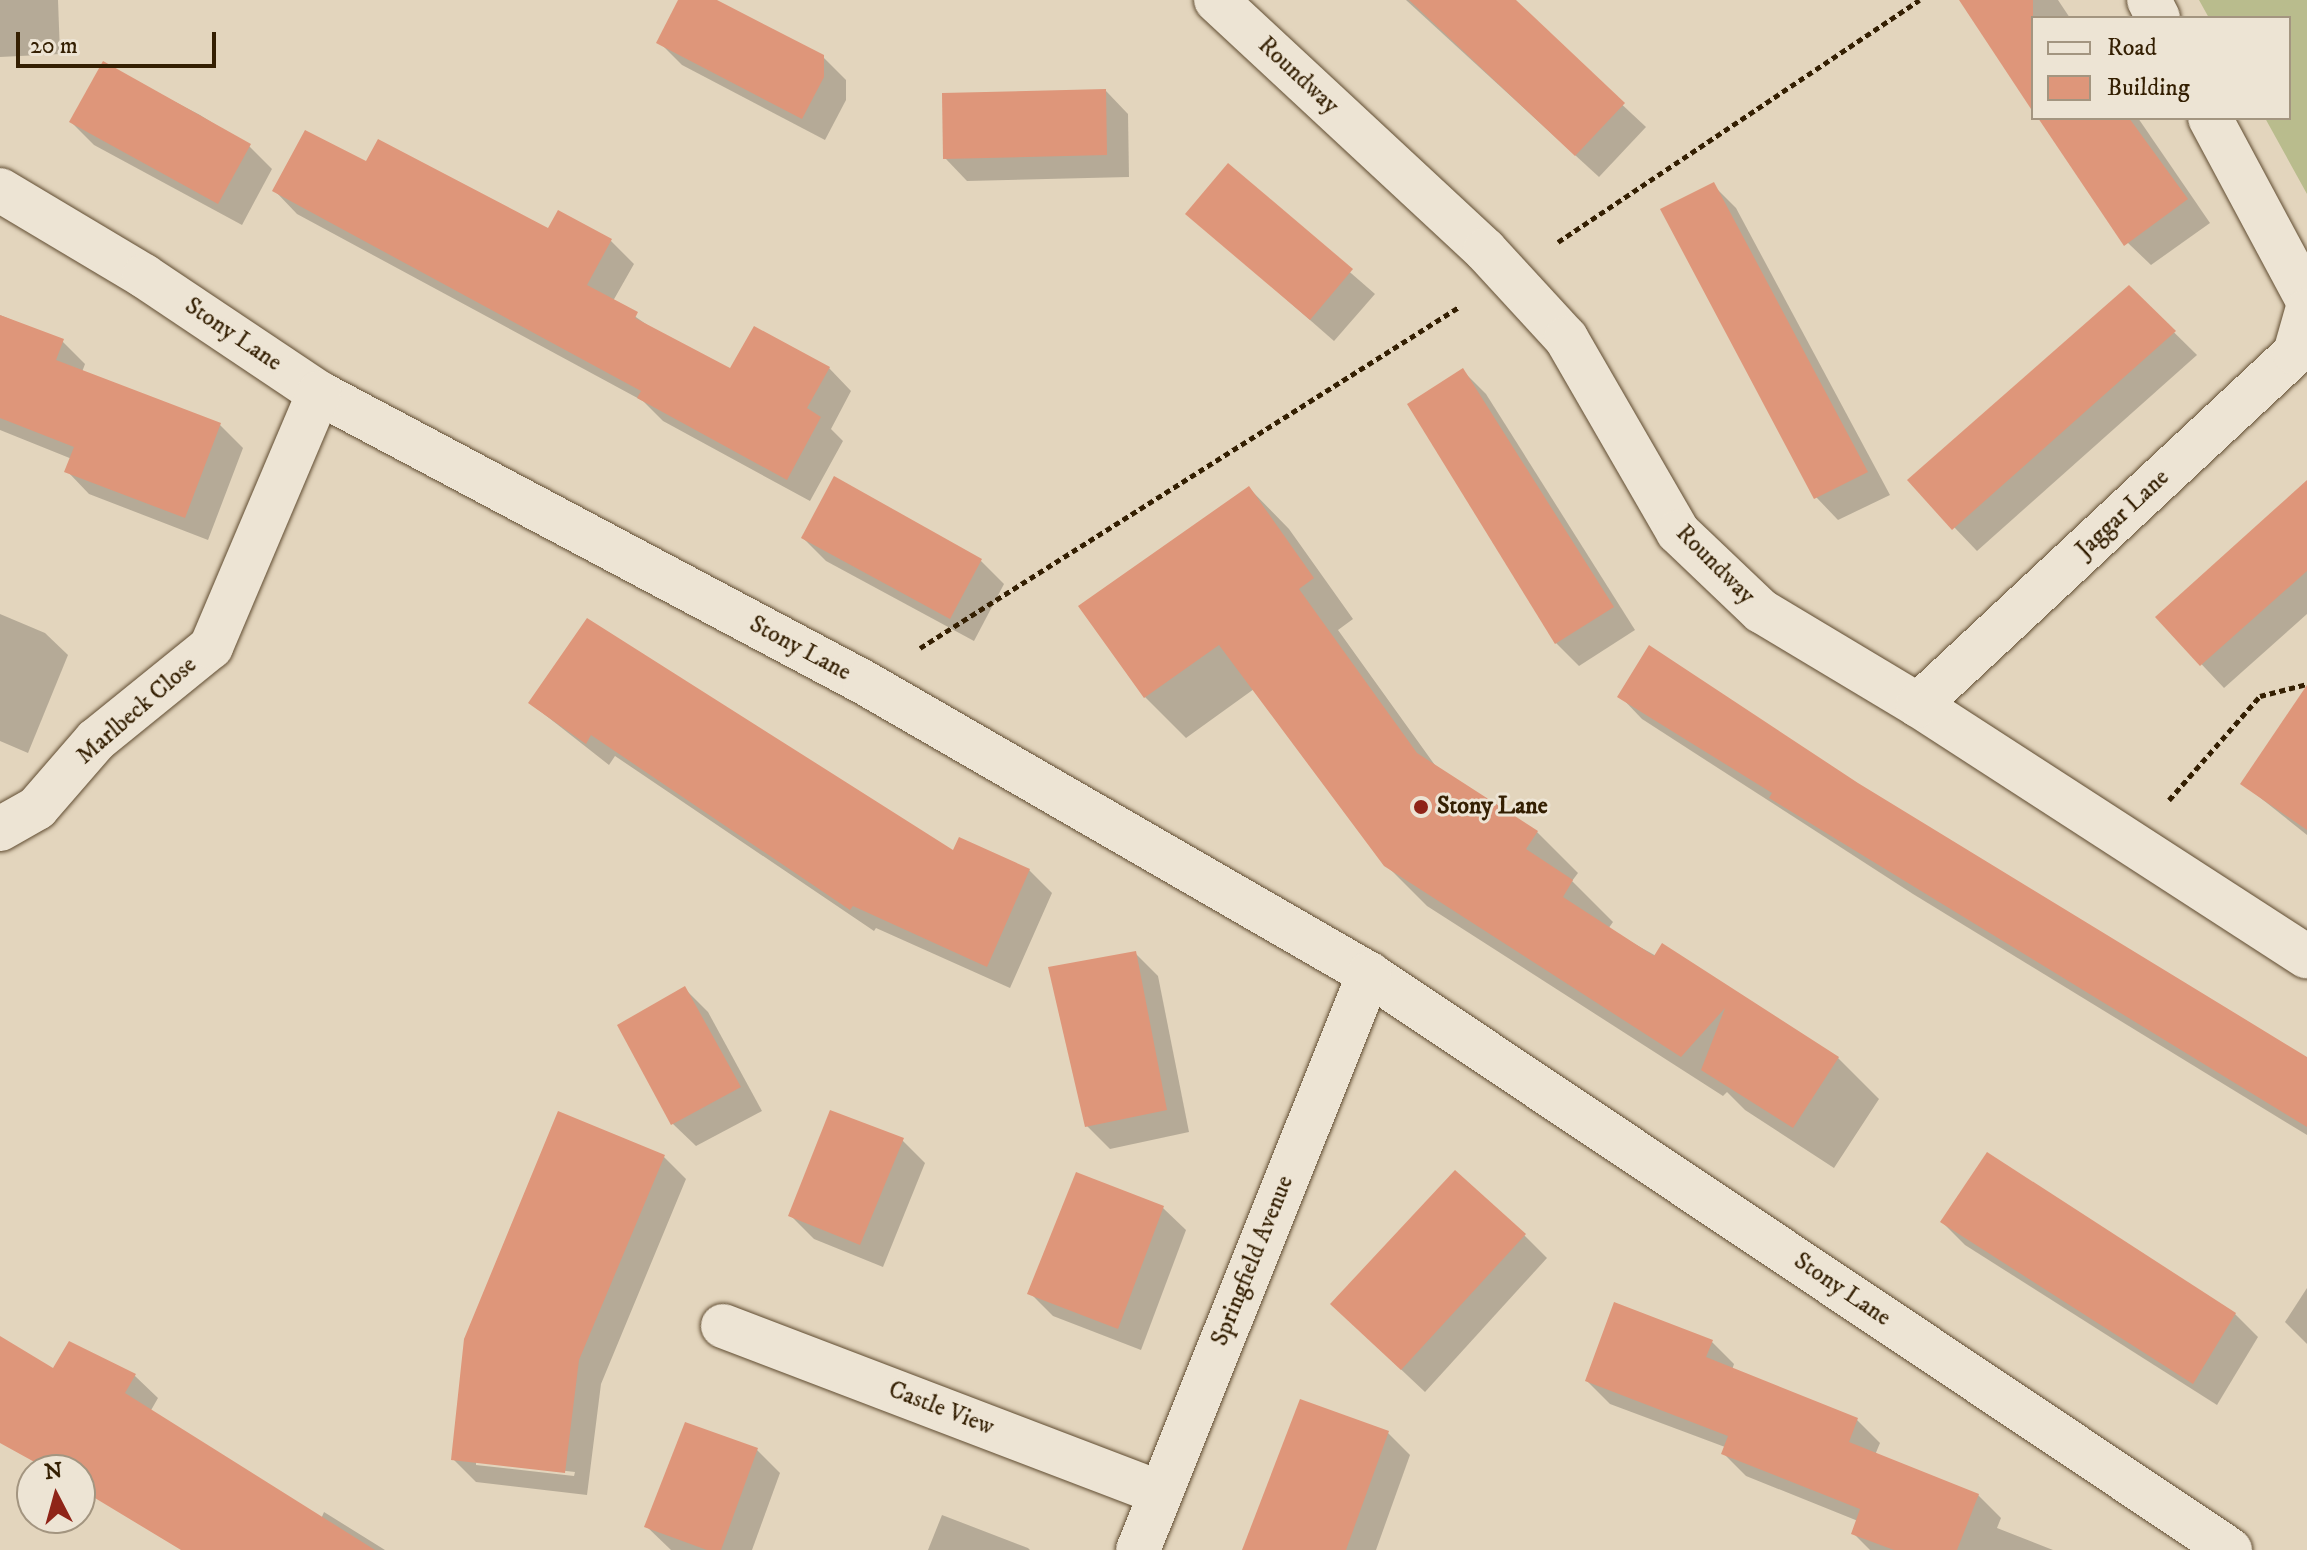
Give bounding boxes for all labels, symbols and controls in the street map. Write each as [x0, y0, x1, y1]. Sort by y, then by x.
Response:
scale bar [20, 16, 220, 66]
legend [2031, 16, 2291, 120]
text: 20 m [30, 31, 78, 61]
street label: Roundway [1252, 31, 1344, 121]
text: Road [2107, 33, 2157, 63]
text: Building [2107, 73, 2190, 103]
street label: Stony Lane [179, 292, 287, 378]
street label: Jaggar Lane [2070, 464, 2176, 564]
street label: Roundway [1669, 519, 1761, 611]
street label: Stony Lane [744, 610, 856, 688]
street label: Marlbeck Close [71, 651, 203, 771]
place label: Stony Lane [1437, 793, 1548, 821]
marker: Stony Lane [1412, 798, 1430, 816]
street label: Springfield Avenue [1206, 1172, 1300, 1350]
street label: Stony Lane [1788, 1247, 1896, 1333]
street label: Castle View [884, 1376, 998, 1442]
north arrow [16, 1454, 96, 1534]
text: N [43, 1457, 64, 1486]

